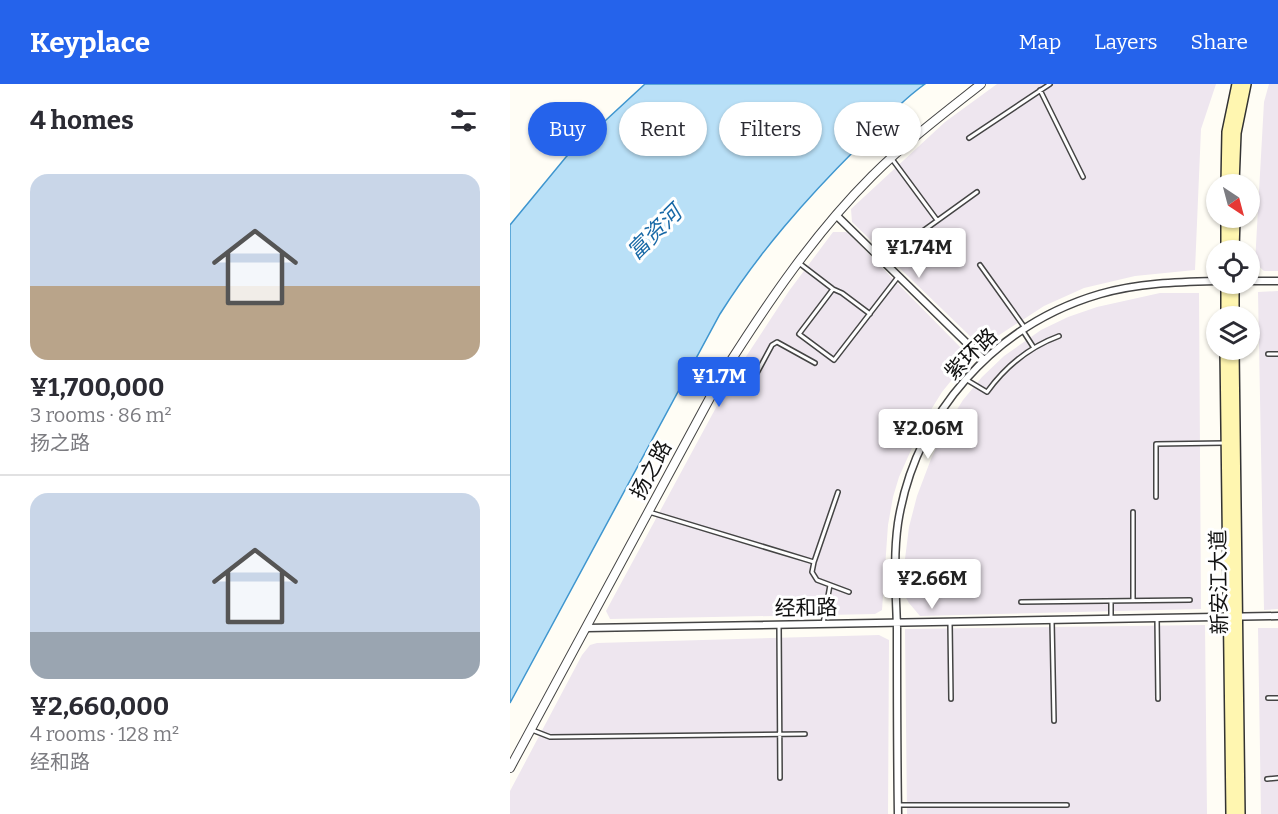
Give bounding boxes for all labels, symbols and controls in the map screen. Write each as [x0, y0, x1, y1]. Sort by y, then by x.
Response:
text: Keyplace [30, 26, 150, 59]
text: Map [1019, 29, 1061, 55]
text: Layers [1094, 29, 1158, 55]
text: Share [1191, 29, 1248, 55]
chip: Buy [528, 102, 607, 156]
chip: Rent [619, 102, 707, 156]
chip: Filters [719, 102, 822, 156]
chip: New [834, 102, 921, 156]
icon: filters [447, 104, 480, 137]
text: 4 homes [30, 105, 134, 136]
north arrow [1206, 174, 1260, 228]
map controls [1206, 174, 1260, 360]
water label: 富资河 [621, 197, 690, 265]
icon: home [201, 213, 309, 321]
pin: ¥1.74M [870, 228, 968, 279]
text: ¥1.74M [886, 235, 952, 259]
button: locate [1206, 240, 1260, 294]
button: layers [1206, 306, 1260, 360]
street label: 紫环路 [939, 323, 1003, 385]
pin: ¥1.7M [677, 357, 761, 408]
text: ¥1.7M [692, 364, 746, 388]
text: ¥1,700,000 [30, 372, 164, 403]
text: 3 rooms · 86 m² [30, 403, 172, 427]
pin: ¥2.06M [879, 409, 977, 460]
text: ¥2.06M [893, 416, 963, 440]
text: 扬之路 [30, 431, 90, 455]
street label: 扬之路 [625, 436, 677, 504]
street label: 新安江大道 [1205, 529, 1233, 635]
icon: home [201, 532, 309, 640]
pin: ¥2.66M [883, 559, 981, 610]
text: ¥2.66M [897, 566, 967, 590]
street label: 经和路 [774, 594, 838, 622]
text: ¥2,660,000 [30, 691, 169, 722]
text: 4 rooms · 128 m² [30, 722, 179, 746]
text: 经和路 [30, 750, 90, 774]

